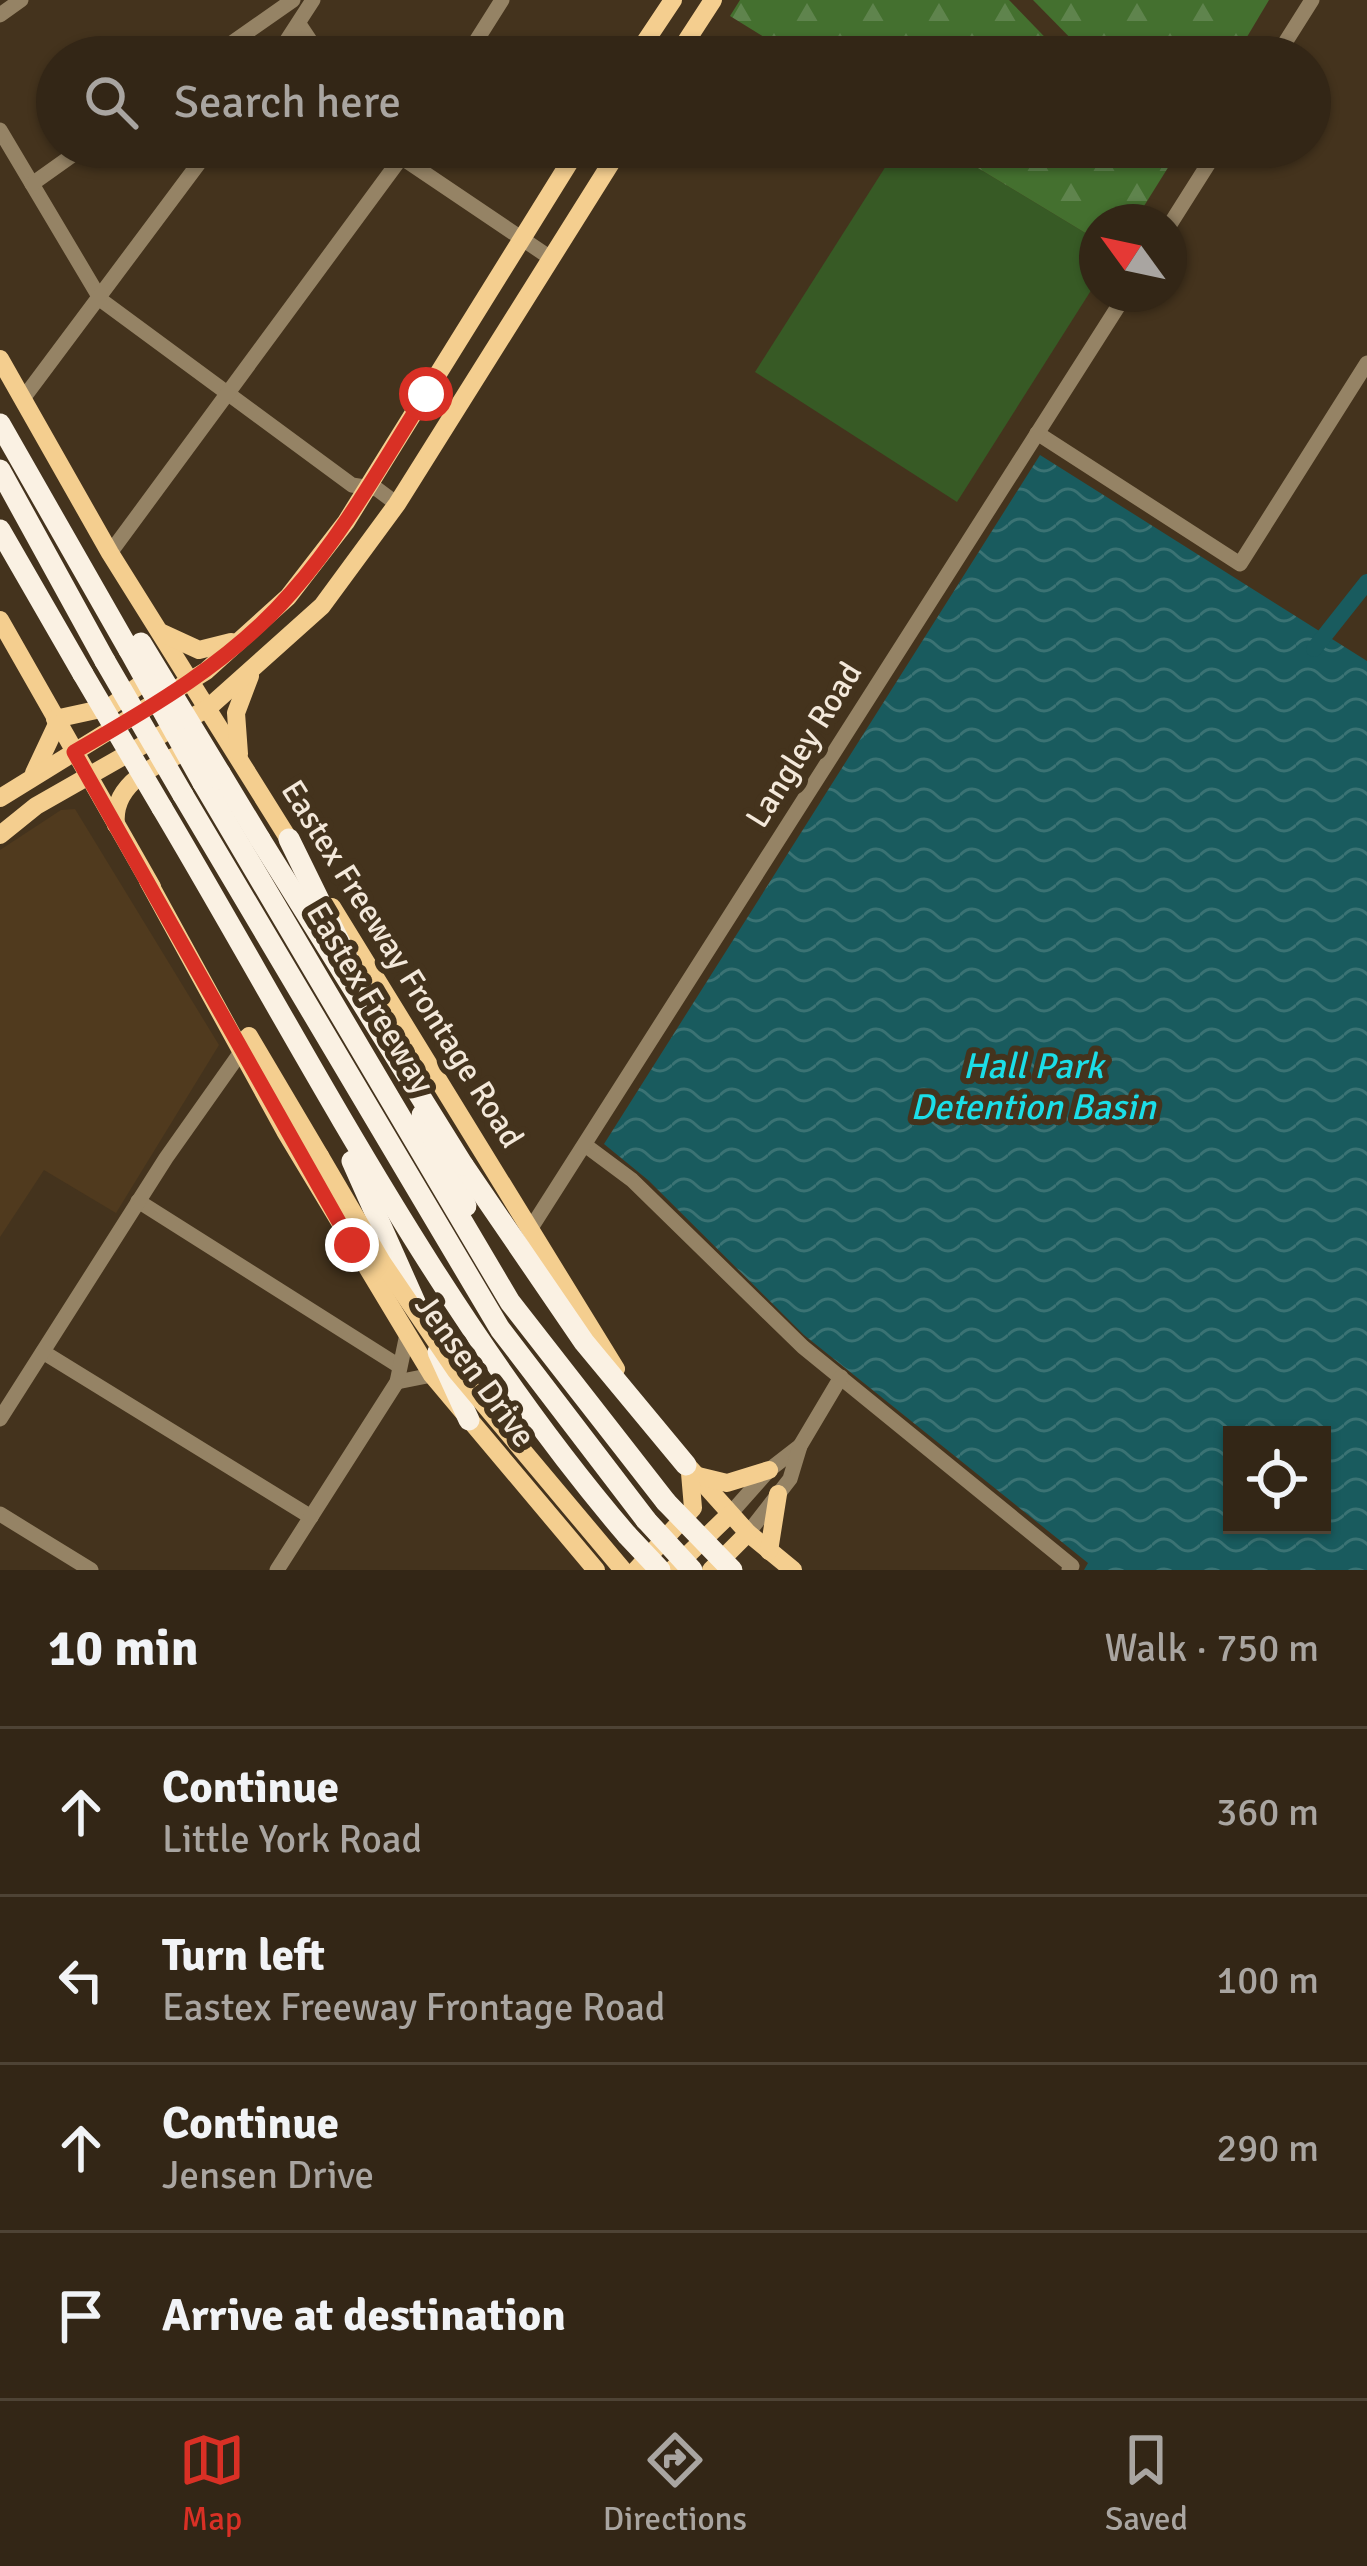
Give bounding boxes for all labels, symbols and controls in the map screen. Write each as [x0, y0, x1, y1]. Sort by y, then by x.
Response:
search box [36, 36, 1331, 168]
icon: search [78, 69, 144, 135]
text: Search here [174, 75, 401, 130]
north arrow [1079, 204, 1187, 312]
route start [399, 367, 453, 421]
street label: Langley Road [737, 654, 871, 836]
street label: Eastex Freeway Frontage Road [272, 773, 532, 1155]
street label: Eastex Freeway [297, 895, 443, 1101]
water label: Hall Park Detention Basin [910, 1044, 1157, 1130]
route end [325, 1218, 379, 1272]
street label: Jensen Drive [406, 1286, 544, 1456]
map controls [1223, 1426, 1331, 1534]
button: locate [1223, 1426, 1331, 1534]
text: 10 min [48, 1617, 199, 1680]
text: Walk · 750 m [1105, 1624, 1319, 1672]
text: Continue [162, 1760, 339, 1815]
icon: ahead [48, 1779, 114, 1845]
text: 360 m [1216, 1788, 1319, 1836]
text: Little York Road [162, 1815, 422, 1863]
text: Turn left [162, 1928, 325, 1983]
icon: left [48, 1947, 114, 2013]
text: 100 m [1216, 1956, 1319, 2004]
text: Eastex Freeway Frontage Road [162, 1983, 666, 2031]
text: Continue [162, 2096, 339, 2151]
icon: ahead [48, 2115, 114, 2181]
text: 290 m [1216, 2124, 1319, 2172]
text: Jensen Drive [162, 2151, 374, 2199]
icon: arrive [48, 2283, 114, 2349]
text: Arrive at destination [162, 2288, 566, 2343]
tab: Map [179, 2427, 245, 2540]
tab: Directions [603, 2427, 747, 2540]
tab: Saved [1105, 2427, 1188, 2540]

